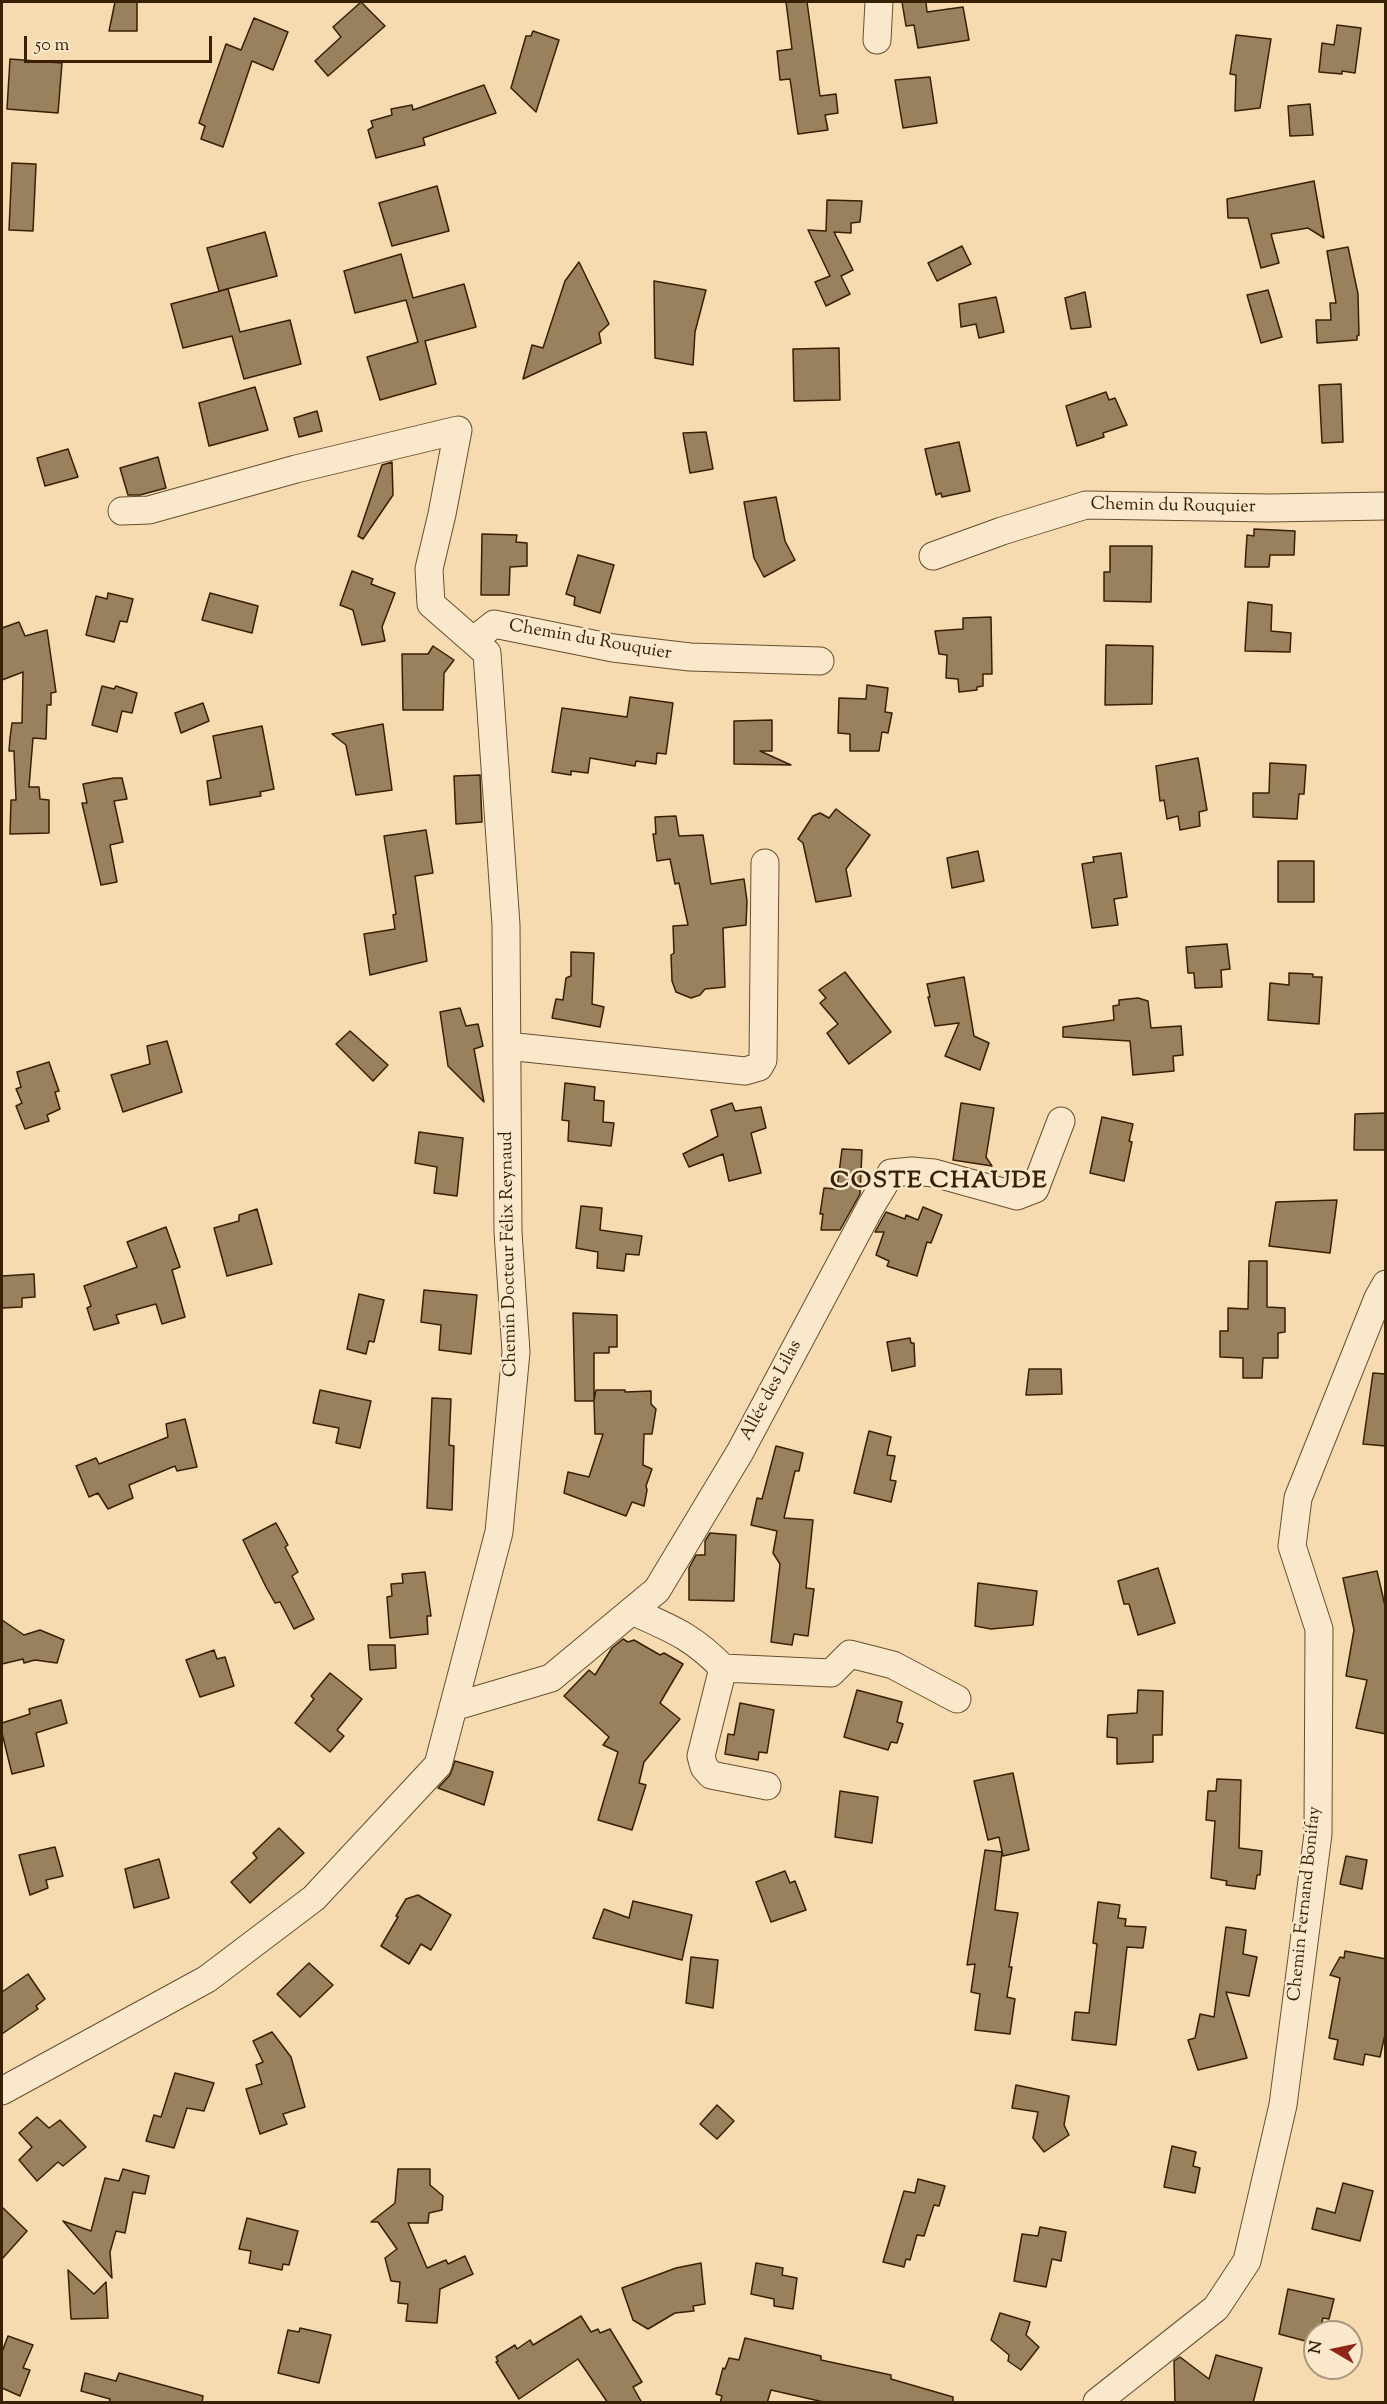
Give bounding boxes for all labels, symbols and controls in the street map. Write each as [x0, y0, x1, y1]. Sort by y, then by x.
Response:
scale bar [27, 24, 214, 62]
text: 50 m [35, 33, 69, 59]
street label: Chemin du Rouquier [1090, 495, 1256, 519]
street label: Chemin du Rouquier [507, 616, 673, 666]
street label: Chemin Docteur Félix Reynaud [497, 1131, 523, 1377]
district label: COSTE CHAUDE [830, 1169, 1048, 1197]
street label: Allée des Lilas [736, 1337, 808, 1445]
street label: Chemin Fernand Bonifay [1285, 1805, 1327, 2003]
north arrow [1303, 2320, 1363, 2380]
text: N [1304, 2339, 1329, 2356]

